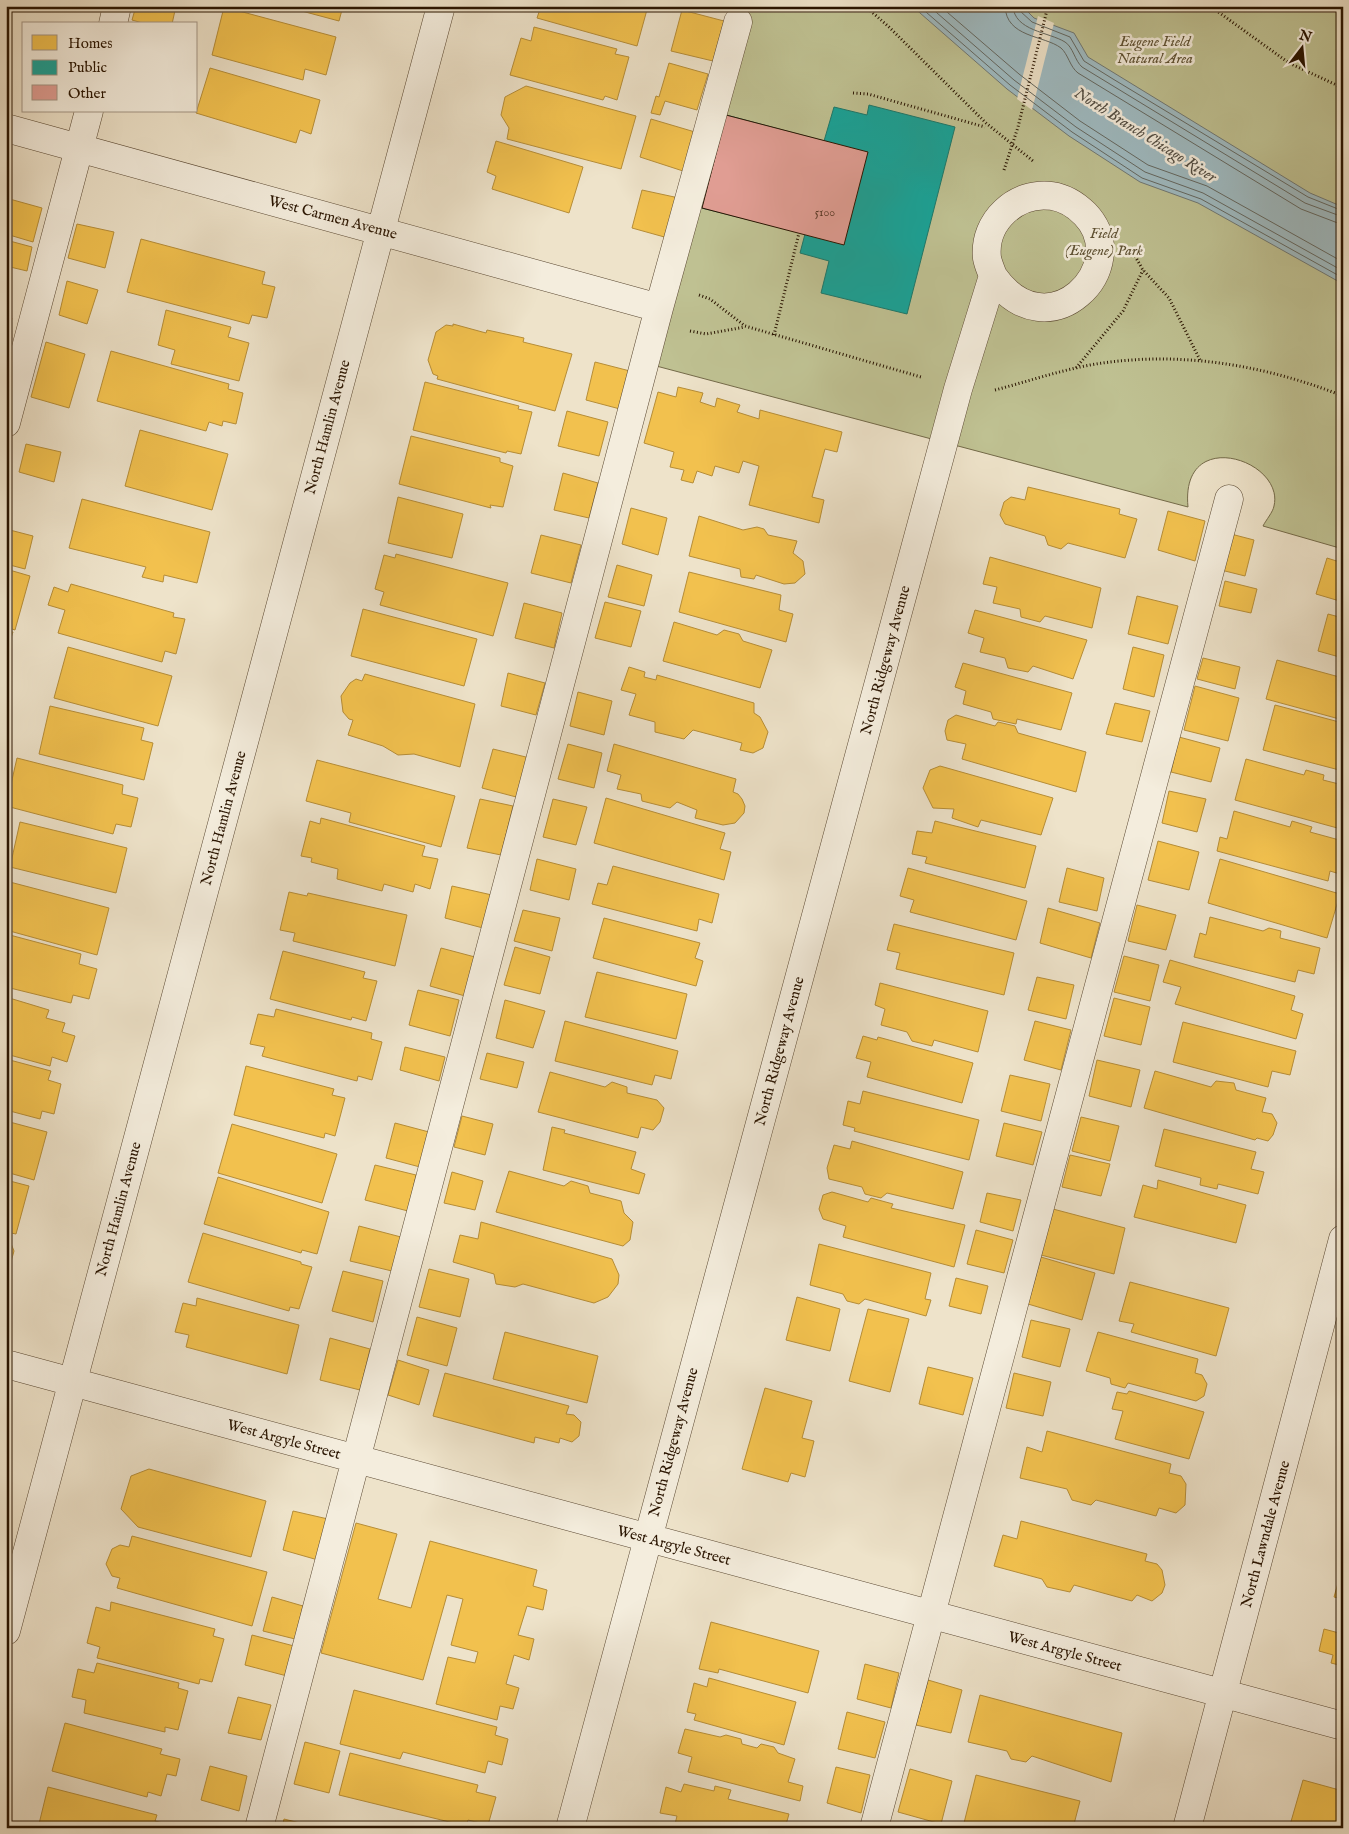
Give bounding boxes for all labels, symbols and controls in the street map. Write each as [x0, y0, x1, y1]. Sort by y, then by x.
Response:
legend [22, 22, 198, 112]
north arrow [1276, 22, 1326, 72]
text: N [1296, 26, 1314, 47]
park label: Eugene Field Natural Area [1117, 32, 1193, 68]
text: Homes [68, 34, 112, 53]
text: Public [68, 58, 107, 77]
text: Other [68, 84, 106, 103]
water label: North Branch Chicago River [1070, 84, 1221, 188]
street label: West Carmen Avenue [266, 191, 399, 244]
house number: 5100 [815, 205, 835, 220]
park label: Field (Eugene) Park [1065, 224, 1143, 261]
street label: North Hamlin Avenue [300, 358, 355, 497]
street label: North Ridgeway Avenue [856, 583, 915, 737]
street label: North Hamlin Avenue [196, 749, 251, 888]
street label: North Ridgeway Avenue [750, 974, 809, 1128]
street label: North Hamlin Avenue [91, 1140, 146, 1279]
street label: North Ridgeway Avenue [644, 1365, 703, 1519]
street label: West Argyle Street [225, 1415, 343, 1464]
street label: North Lawndale Avenue [1237, 1458, 1294, 1610]
street label: West Argyle Street [615, 1521, 733, 1570]
street label: West Argyle Street [1006, 1627, 1124, 1676]

